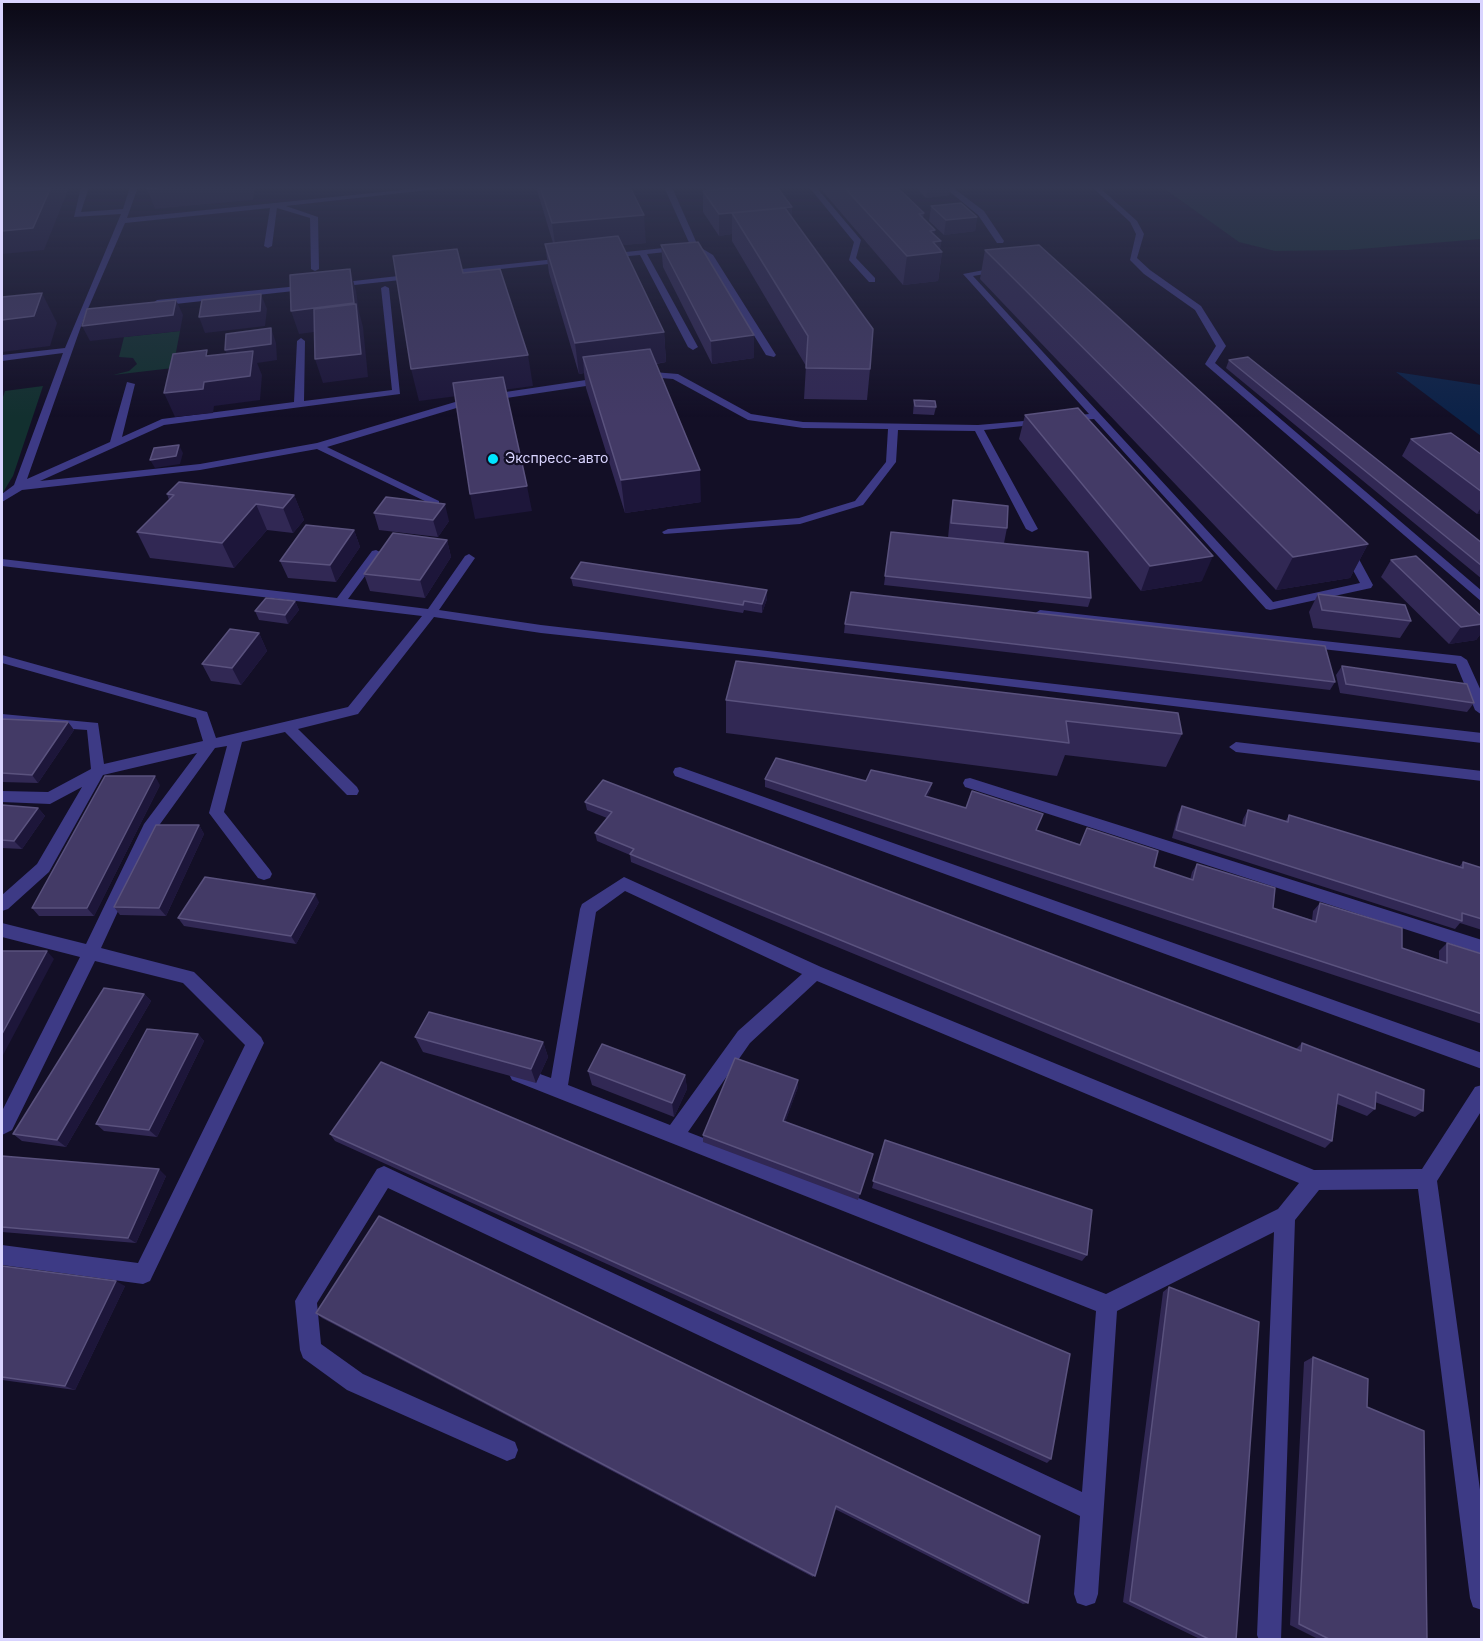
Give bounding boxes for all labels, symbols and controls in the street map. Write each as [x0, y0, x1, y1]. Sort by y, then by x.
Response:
place label: Экспресс-авто [505, 451, 608, 467]
marker: Экспресс-авто [486, 452, 500, 466]

